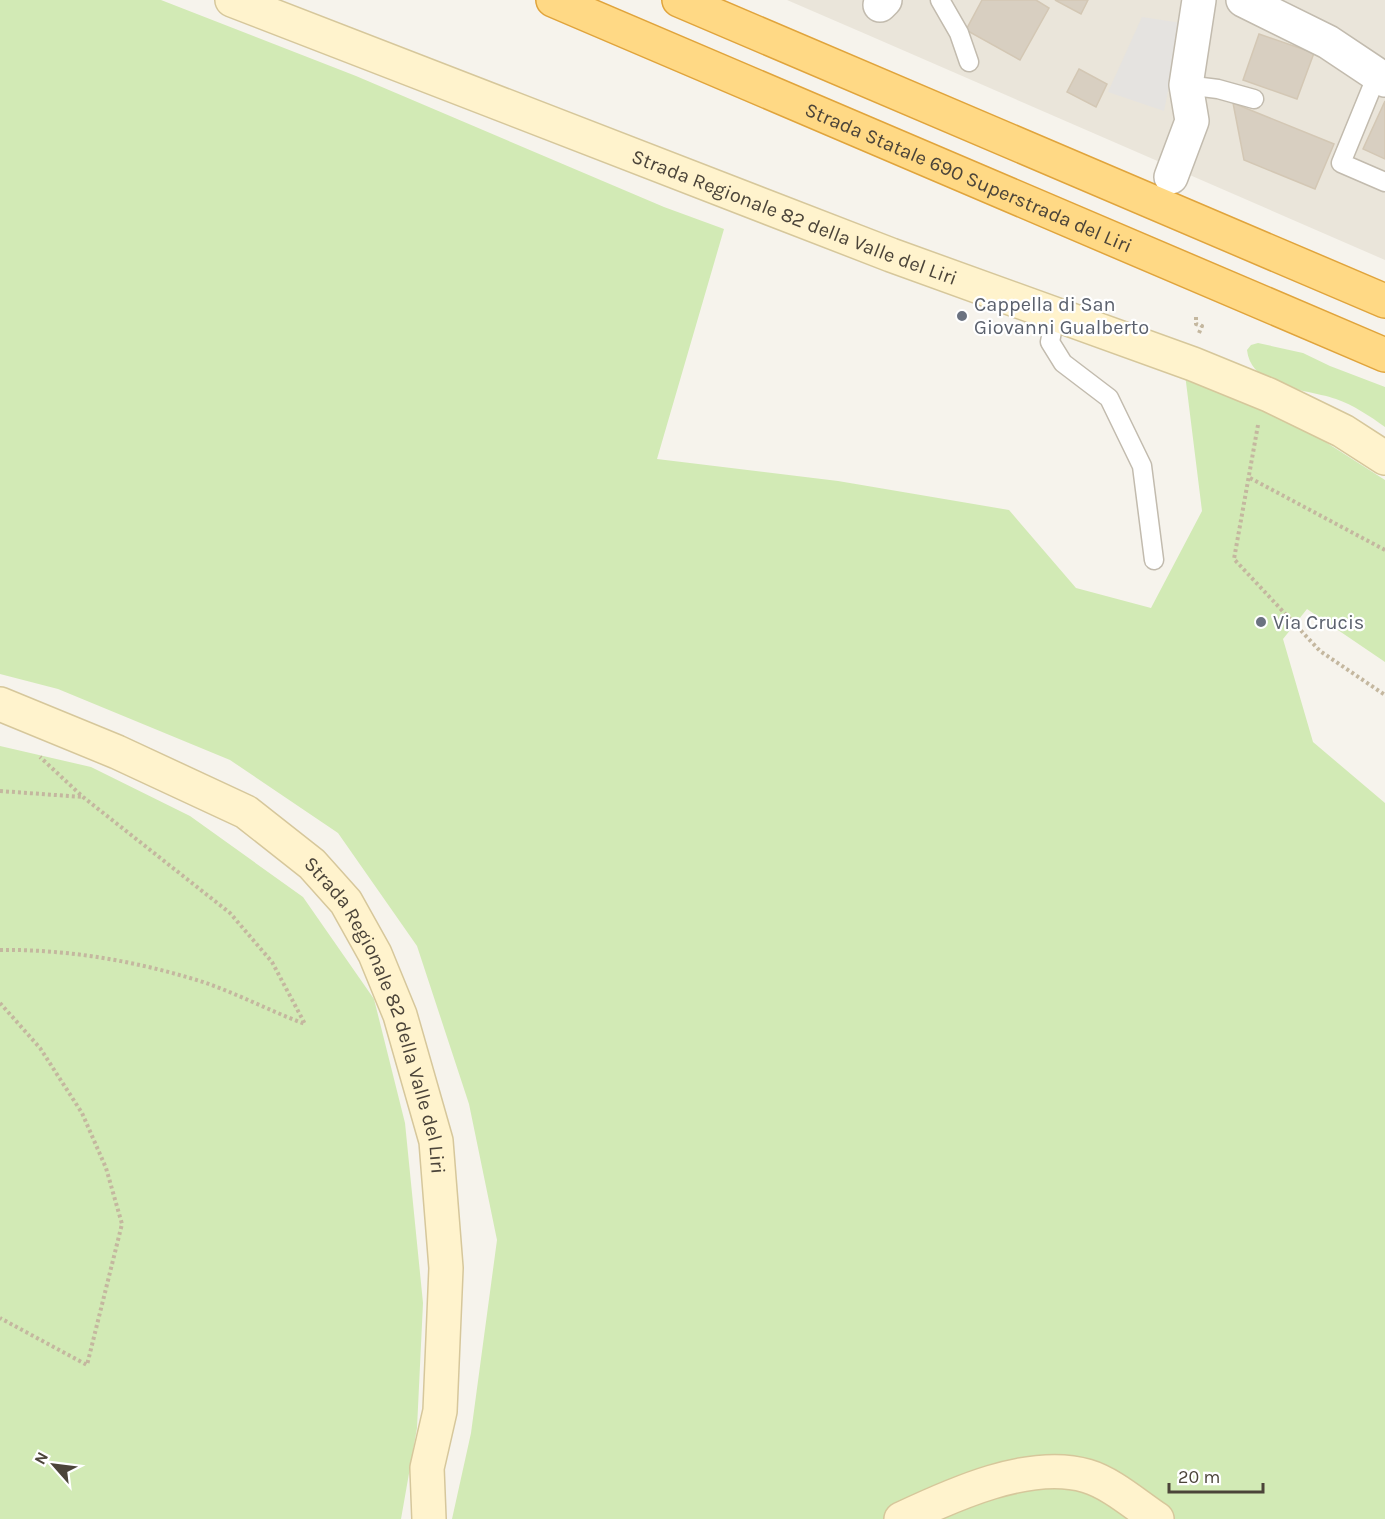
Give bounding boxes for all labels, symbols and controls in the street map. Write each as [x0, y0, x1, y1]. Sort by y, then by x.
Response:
street label: Strada Statale 690 Superstrada del Liri [802, 98, 1136, 258]
street label: Strada Regionale 82 della Valle del Liri [628, 145, 960, 290]
place label: Cappella di San Giovanni Gualberto [974, 293, 1149, 339]
marker: Cappella di San Giovanni Gualberto [955, 309, 969, 323]
place label: Via Crucis [1273, 611, 1364, 634]
marker: Via Crucis [1254, 615, 1268, 629]
street label: Strada Regionale 82 della Valle del Liri [300, 852, 450, 1175]
north arrow [24, 1435, 84, 1495]
text: N [30, 1449, 52, 1468]
scale bar [1169, 1456, 1264, 1494]
text: 20 m [1178, 1466, 1220, 1488]

